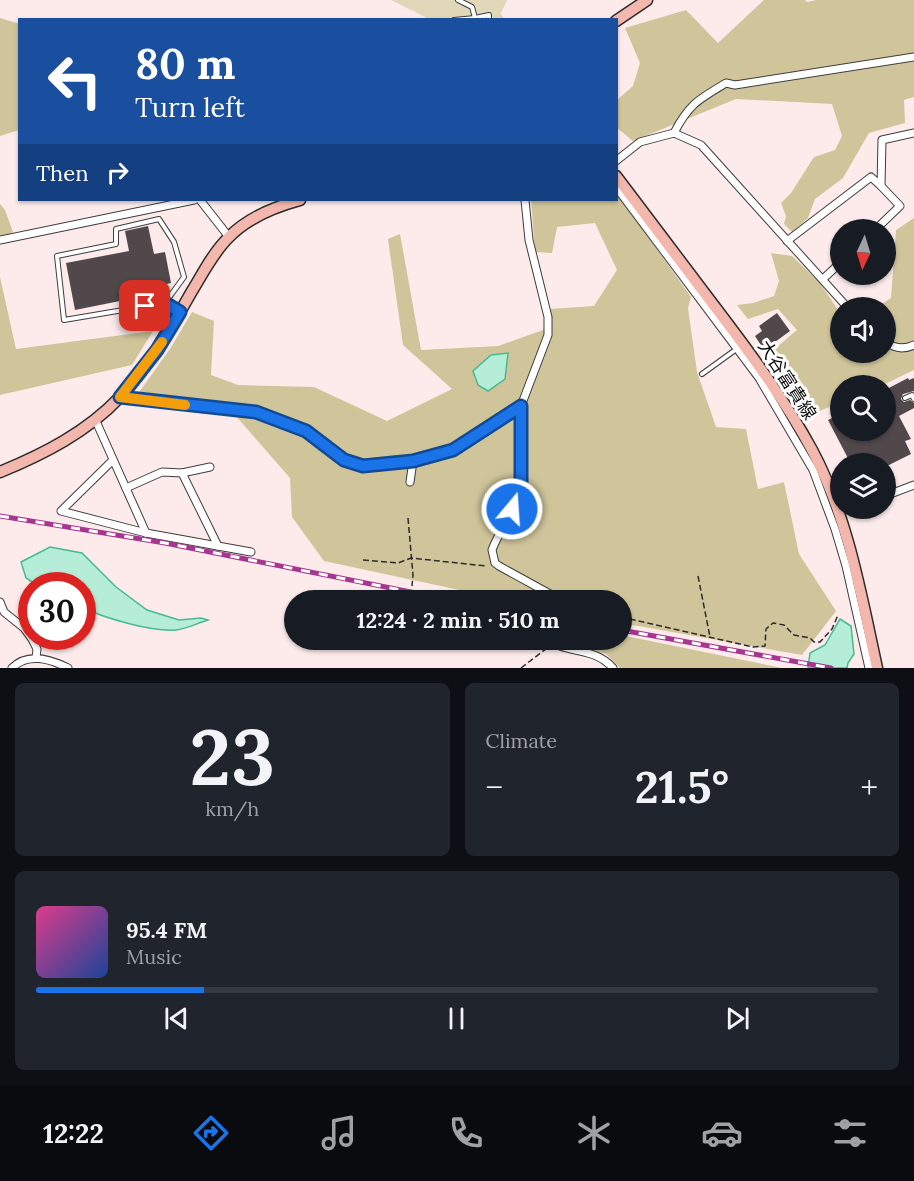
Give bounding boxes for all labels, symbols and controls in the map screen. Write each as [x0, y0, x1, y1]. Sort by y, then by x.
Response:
text: 80 m [135, 37, 235, 91]
icon: left [36, 42, 114, 120]
text: Turn left [135, 90, 245, 124]
icon: right [101, 156, 134, 189]
text: Then [36, 159, 89, 187]
north arrow [830, 219, 896, 285]
map controls [830, 219, 896, 519]
pin [119, 280, 170, 331]
icon: arrive [128, 289, 161, 322]
button: sound [830, 297, 896, 363]
street label: 大谷富貴線 [753, 336, 822, 424]
button: search [830, 375, 896, 441]
button: layers [830, 453, 896, 519]
position arrow [480, 477, 544, 541]
speed limit sign: 30 [18, 572, 96, 650]
text: 12:24 · 2 min · 510 m [357, 606, 559, 634]
text: 23 [190, 707, 275, 806]
text: Climate [486, 728, 557, 753]
text: 21.5° [635, 758, 729, 815]
text: − [486, 766, 503, 808]
text: + [860, 766, 878, 808]
text: km/h [205, 796, 259, 821]
text: 95.4 FM [126, 916, 207, 944]
text: Music [126, 944, 182, 969]
icon: previous [160, 1002, 193, 1035]
icon: pause [440, 1002, 473, 1035]
icon: next [721, 1002, 754, 1035]
icon: directions [190, 1112, 232, 1154]
icon: music [318, 1112, 360, 1154]
icon: phone [445, 1112, 487, 1154]
icon: climate [573, 1112, 615, 1154]
icon: car [701, 1112, 743, 1154]
icon: filters [829, 1112, 871, 1154]
text: 12:22 [43, 1116, 104, 1150]

